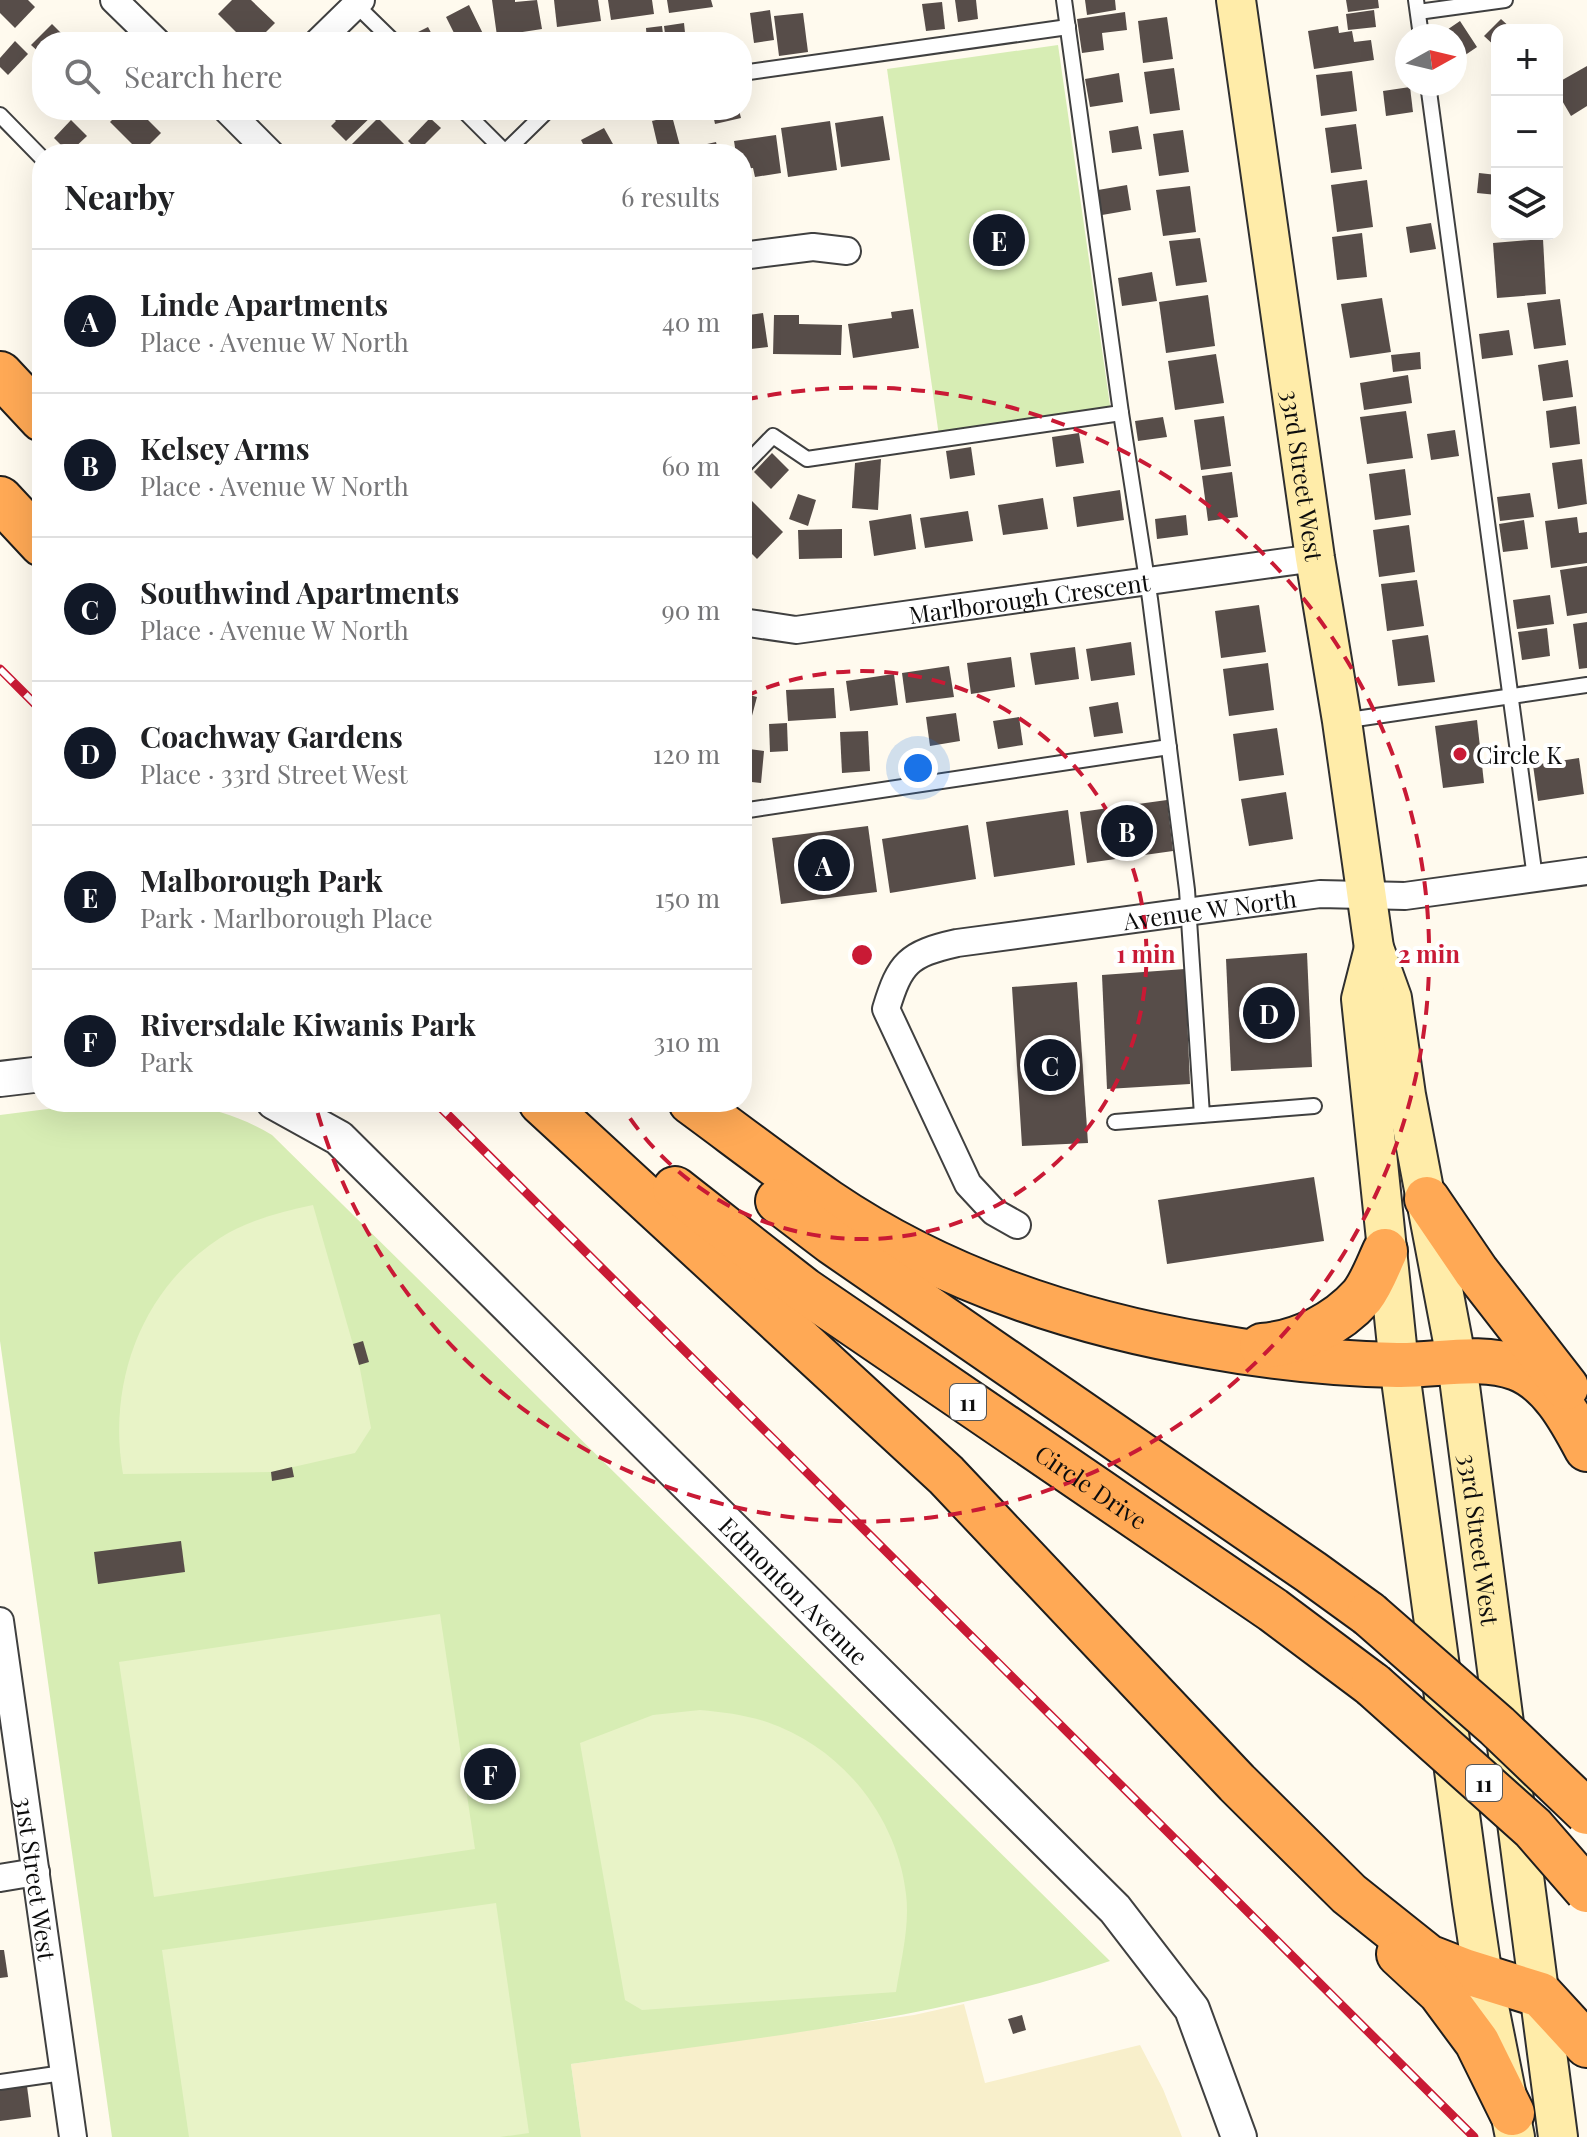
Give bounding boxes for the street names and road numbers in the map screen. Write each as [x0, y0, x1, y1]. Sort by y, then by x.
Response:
street label: 33rd Street West [1275, 388, 1331, 563]
street label: Marlborough Crescent [907, 565, 1152, 630]
street label: Avenue W North [1120, 881, 1298, 937]
road number: 11 [950, 1384, 986, 1420]
street label: Circle Drive [1029, 1437, 1154, 1536]
street label: 33rd Street West [1453, 1452, 1507, 1628]
street label: Edmonton Avenue [713, 1509, 876, 1671]
road number: 11 [1466, 1765, 1502, 1801]
street label: 31st Street West [9, 1794, 64, 1963]

